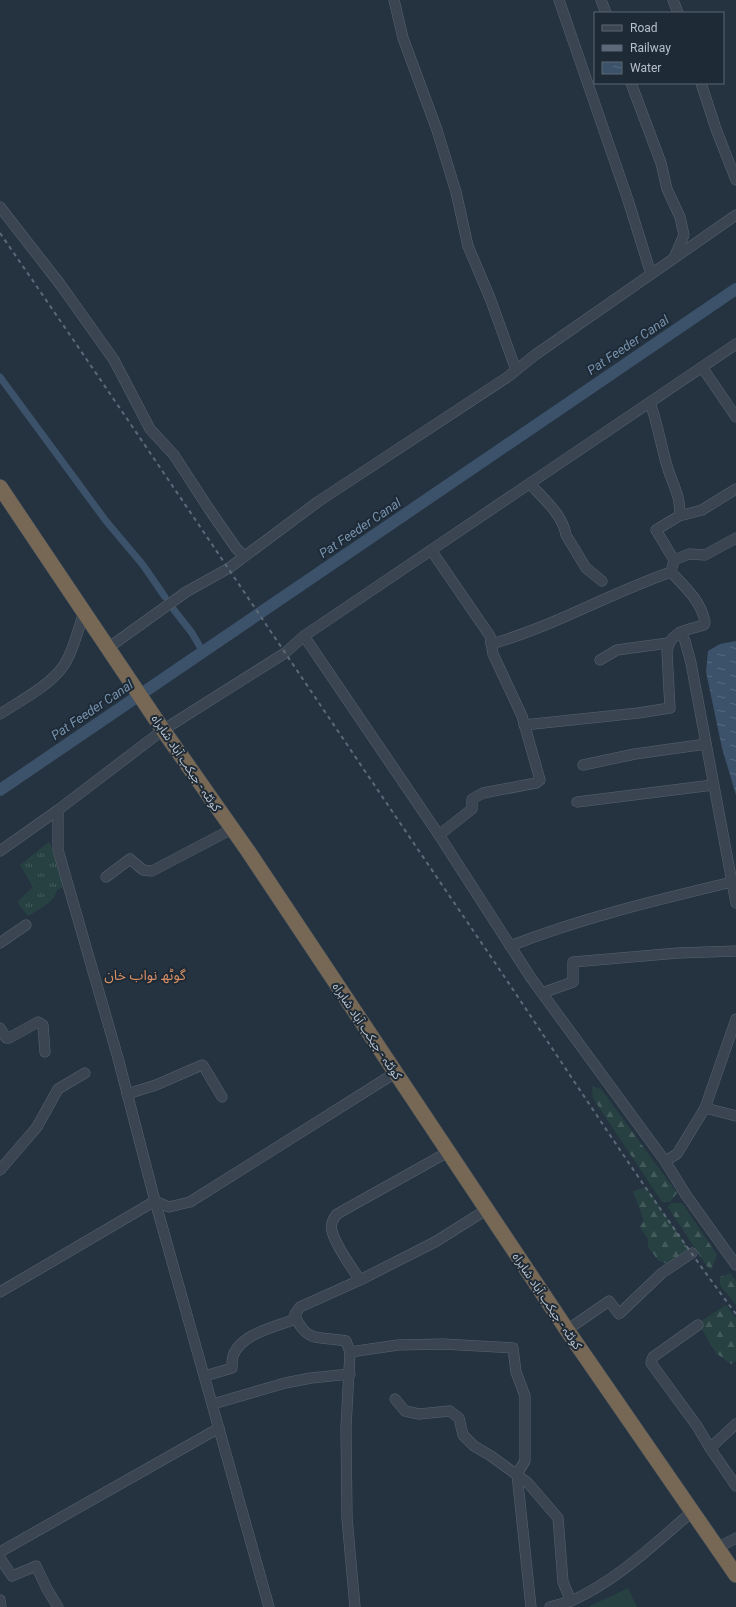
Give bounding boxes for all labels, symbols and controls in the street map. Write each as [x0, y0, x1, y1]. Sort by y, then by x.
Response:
legend [594, 12, 724, 84]
text: Road [630, 21, 658, 35]
text: Railway [630, 41, 671, 55]
text: Water [630, 61, 661, 75]
water label: Pat Feeder Canal [584, 312, 673, 378]
water label: Pat Feeder Canal [316, 495, 405, 561]
water label: Pat Feeder Canal [48, 677, 137, 743]
street label: کوئٹہ - جیکب آباد شاہراہ [148, 712, 224, 815]
district label: گوٹھ نواب خان [104, 967, 186, 984]
street label: کوئٹہ - جیکب آباد شاہراہ [329, 980, 405, 1083]
street label: کوئٹہ - جیکب آباد شاہراہ [509, 1250, 585, 1353]

